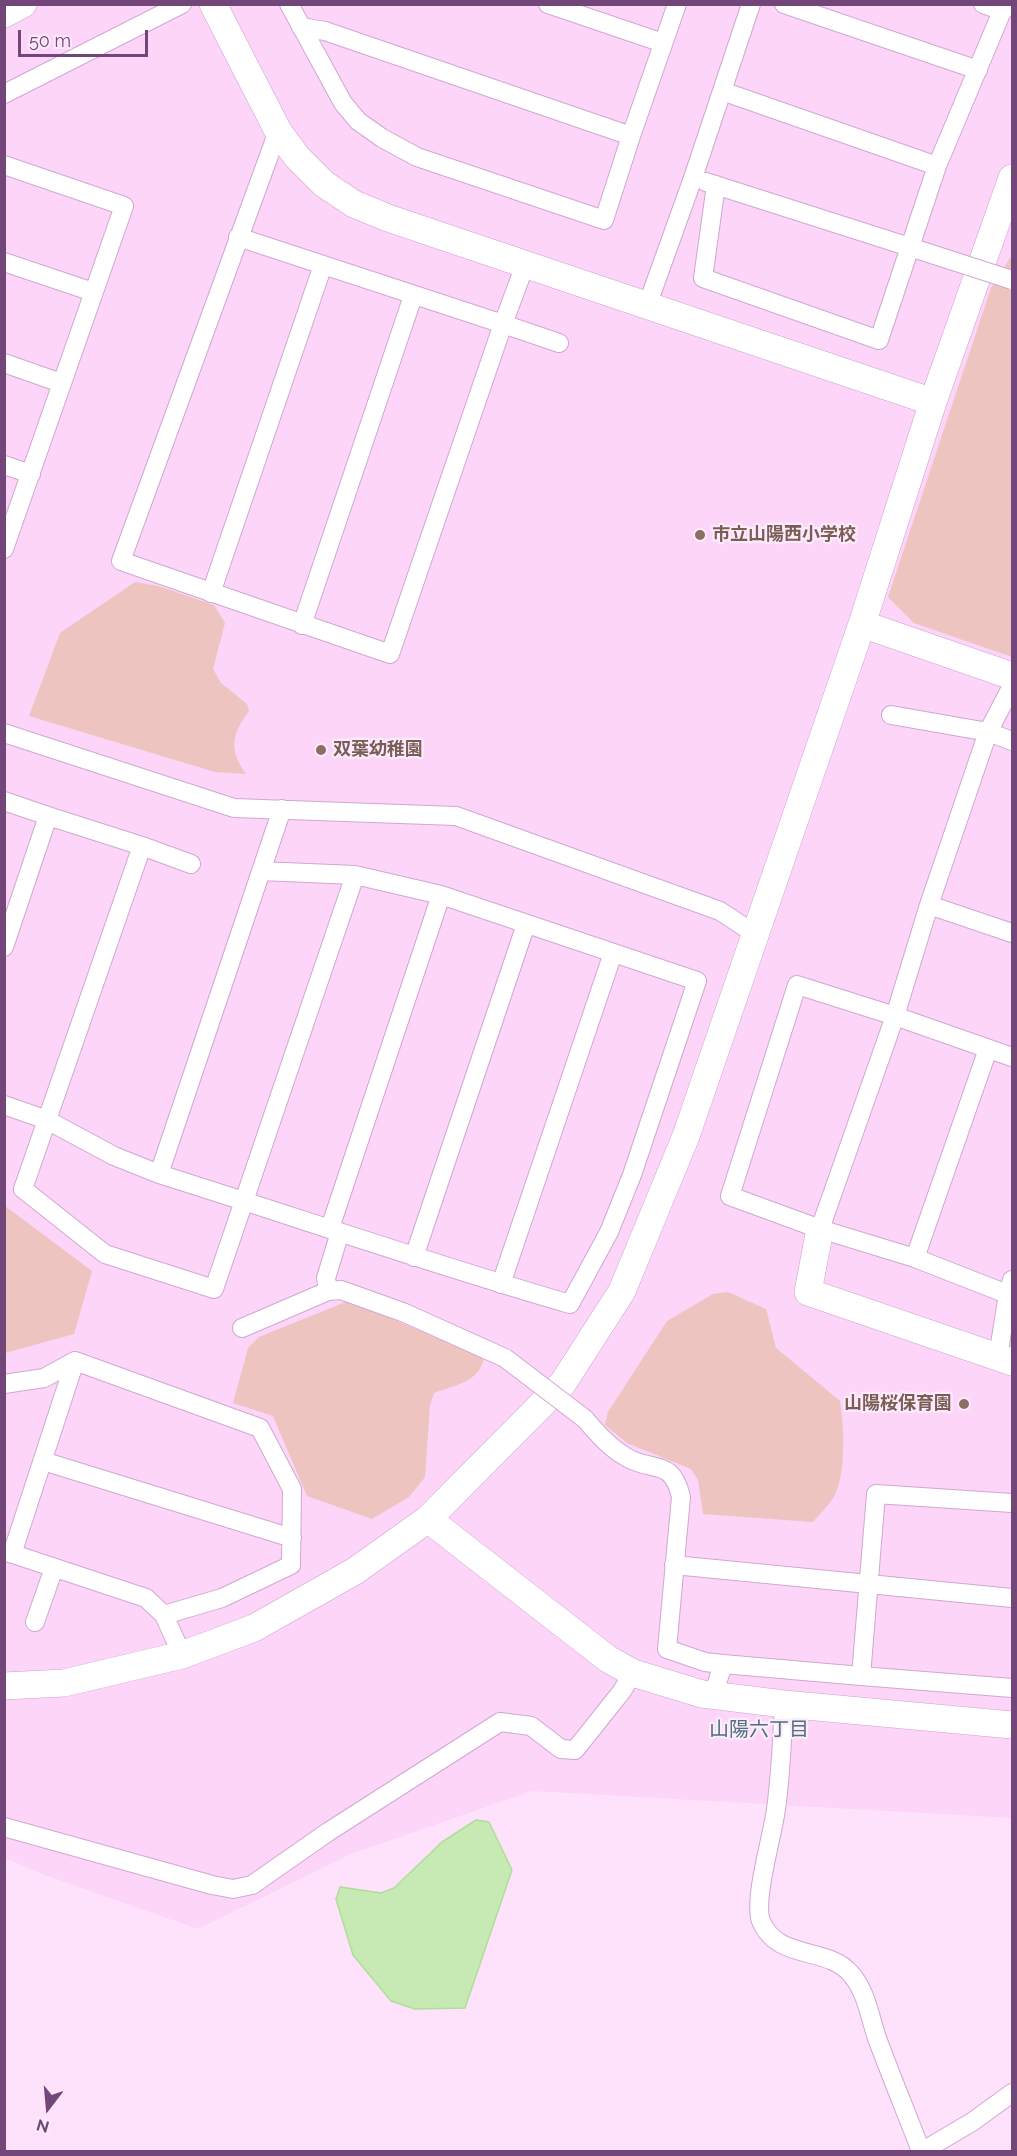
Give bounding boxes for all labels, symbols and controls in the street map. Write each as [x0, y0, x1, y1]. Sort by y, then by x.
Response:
scale bar [21, 18, 152, 56]
text: 50 m [29, 30, 71, 51]
place label: 市立山陽西小学校 [712, 524, 856, 546]
marker: 市立山陽西小学校 [693, 528, 707, 542]
place label: 双葉幼稚園 [333, 739, 423, 761]
marker: 双葉幼稚園 [314, 743, 328, 757]
place label: 山陽桜保育園 [844, 1393, 952, 1415]
marker: 山陽桜保育園 [957, 1397, 971, 1411]
district label: 山陽六丁目 [709, 1718, 809, 1742]
north arrow [18, 2078, 78, 2138]
text: N [34, 2115, 51, 2137]

